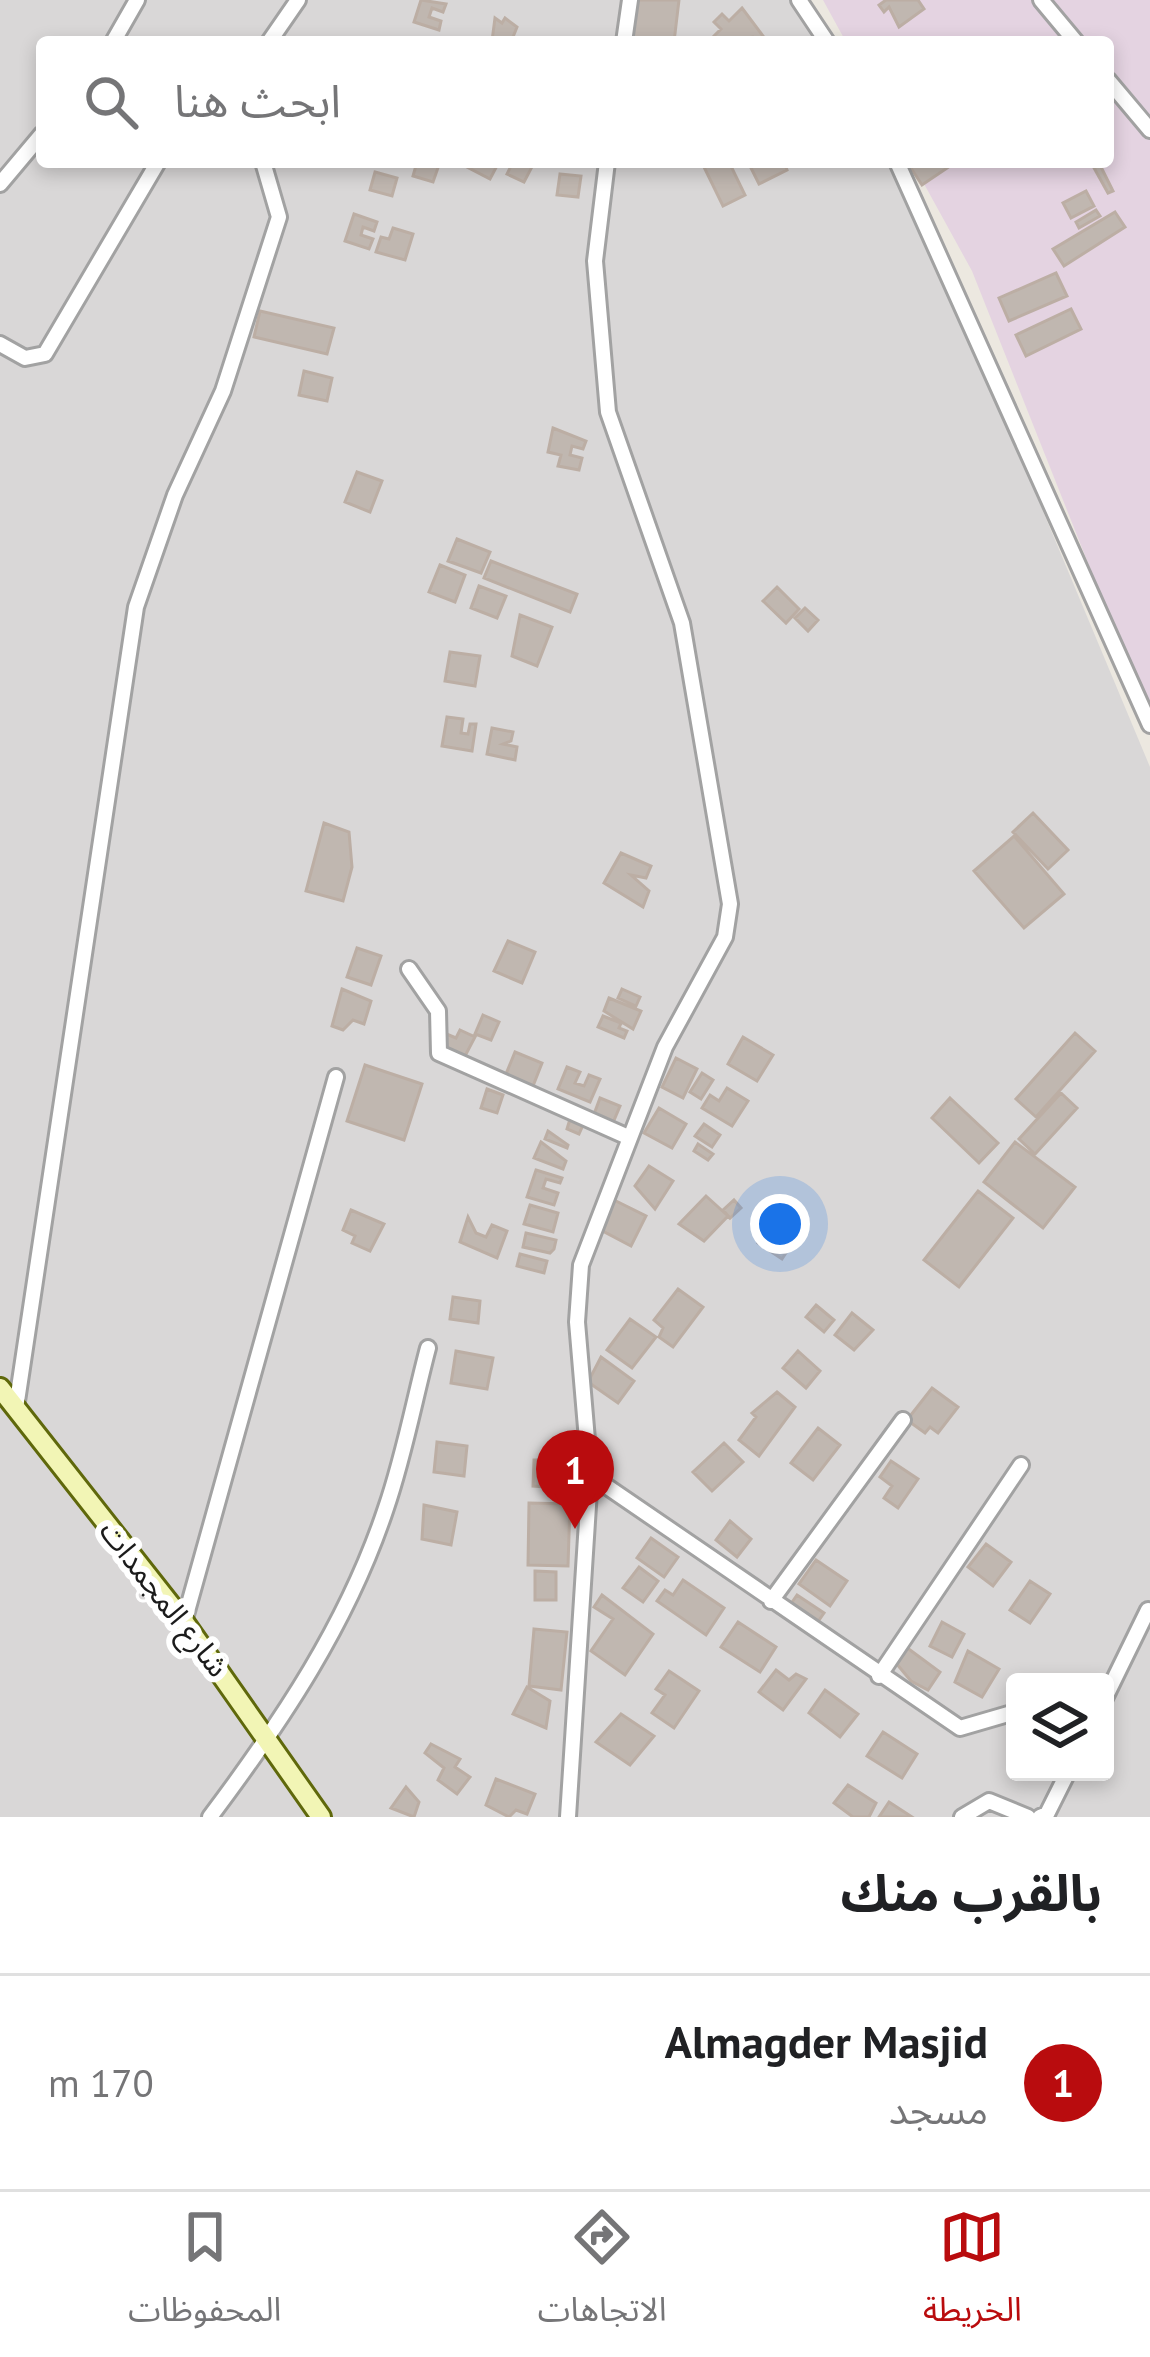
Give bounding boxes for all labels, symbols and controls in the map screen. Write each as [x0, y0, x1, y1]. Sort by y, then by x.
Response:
search box [36, 36, 1114, 168]
icon: search [78, 69, 144, 135]
text: ابحث هنا [174, 71, 341, 129]
your location [750, 1194, 810, 1254]
pin: 1 [536, 1430, 614, 1529]
street label: شارع المجمدات [89, 1512, 238, 1687]
map controls [1006, 1673, 1114, 1781]
button: layers [1006, 1673, 1114, 1781]
text: بالقرب منك [840, 1859, 1102, 1925]
text: Almagder Masjid [665, 2012, 988, 2070]
text: 170 m [48, 2057, 154, 2108]
text: 1 [1052, 2057, 1074, 2108]
text: مسجد [889, 2084, 988, 2135]
tab: المحفوظات [128, 2204, 281, 2345]
tab: الاتجاهات [538, 2204, 667, 2345]
tab: الخريطة [923, 2204, 1022, 2345]

